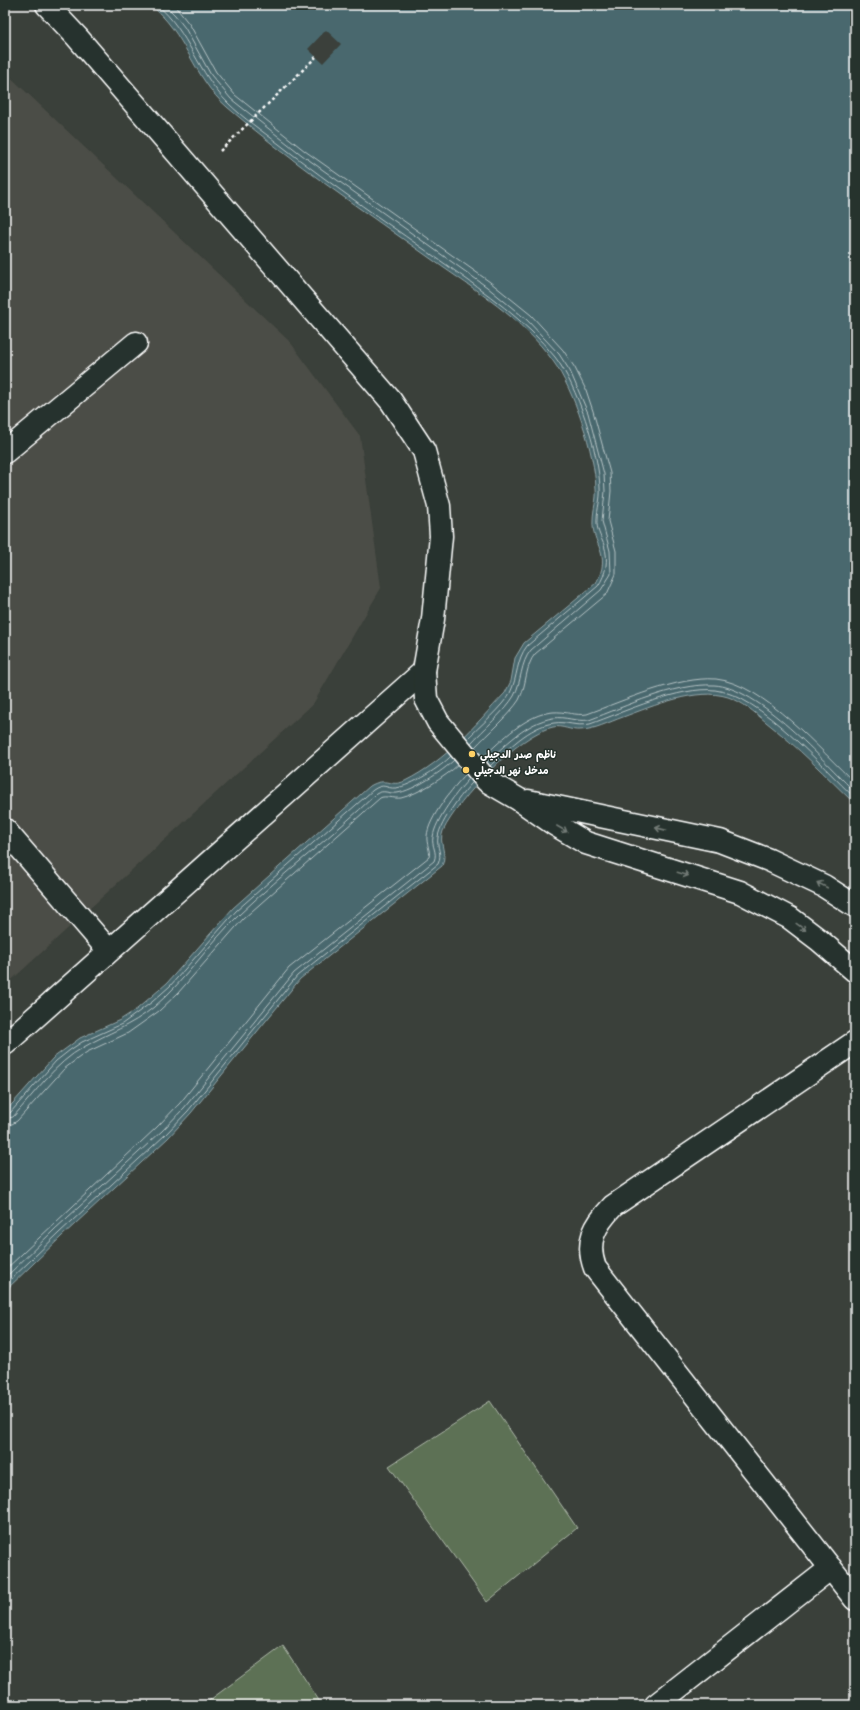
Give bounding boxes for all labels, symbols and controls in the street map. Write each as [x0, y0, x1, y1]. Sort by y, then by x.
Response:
place label: ناظم صدر الدجيلي [480, 747, 556, 764]
marker: ناظم صدر الدجيلي [467, 749, 477, 759]
place label: مدخل نهر الدجيلي [474, 763, 549, 780]
marker: مدخل نهر الدجيلي [461, 765, 471, 775]
one-way arrow [655, 824, 668, 832]
one-way arrow [555, 825, 567, 833]
one-way arrow [676, 871, 689, 878]
one-way arrow [816, 881, 828, 889]
one-way arrow [795, 923, 806, 931]

